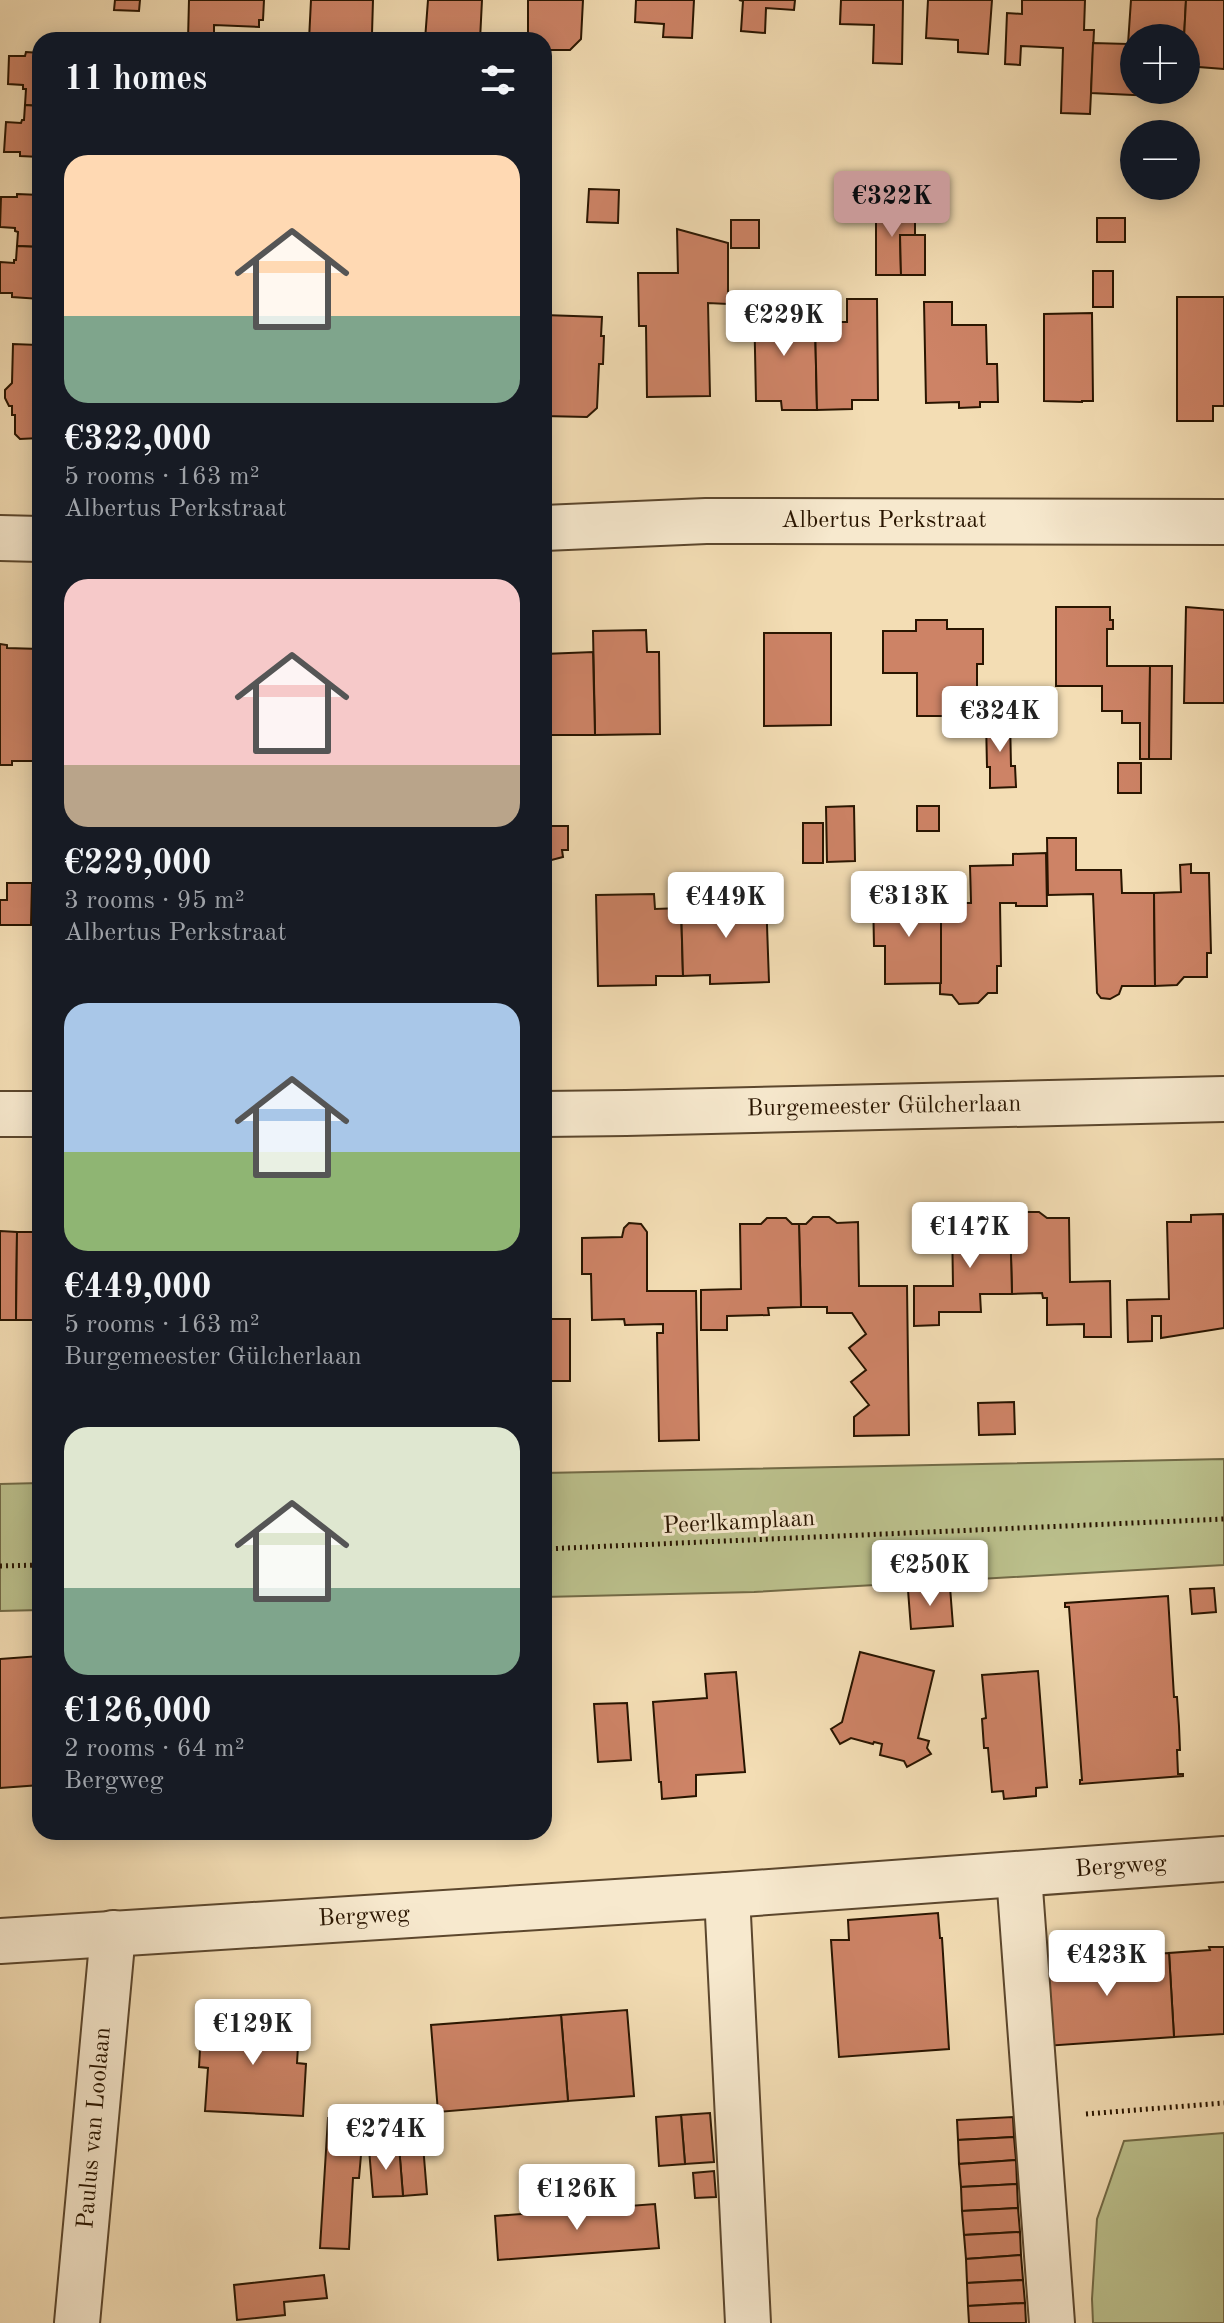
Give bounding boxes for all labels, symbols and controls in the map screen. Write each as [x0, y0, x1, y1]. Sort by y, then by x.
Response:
map controls [1120, 24, 1200, 200]
button: + [1120, 24, 1200, 104]
icon: filters [476, 58, 520, 102]
text: 11 homes [64, 63, 207, 97]
button: − [1120, 120, 1200, 200]
pin: €322K [836, 171, 948, 239]
text: €322K [852, 184, 932, 210]
icon: home [220, 207, 364, 351]
pin: €229K [728, 290, 840, 358]
text: €229K [744, 303, 824, 329]
text: €322,000 [64, 423, 212, 457]
text: 5 rooms · 163 m² [64, 464, 260, 490]
text: Albertus Perkstraat [64, 496, 287, 522]
street label: Albertus Perkstraat [781, 509, 987, 533]
icon: home [220, 631, 364, 775]
pin: €324K [944, 686, 1056, 754]
text: €324K [960, 699, 1040, 725]
text: €229,000 [64, 847, 212, 881]
pin: €313K [853, 871, 965, 939]
pin: €449K [670, 872, 782, 940]
text: €313K [869, 884, 949, 910]
text: €449K [686, 885, 766, 911]
text: 3 rooms · 95 m² [64, 888, 245, 914]
text: Albertus Perkstraat [64, 920, 287, 946]
icon: home [220, 1055, 364, 1199]
street label: Burgemeester Gülcherlaan [746, 1093, 1022, 1121]
pin: €147K [914, 1202, 1026, 1270]
text: €147K [930, 1215, 1010, 1241]
text: €449,000 [64, 1271, 212, 1305]
text: 5 rooms · 163 m² [64, 1312, 260, 1338]
text: Burgemeester Gülcherlaan [64, 1344, 362, 1370]
icon: home [220, 1479, 364, 1623]
street label: Peerlkamplaan [662, 1507, 816, 1539]
pin: €250K [874, 1540, 986, 1608]
text: €250K [890, 1553, 970, 1579]
text: €126,000 [64, 1695, 212, 1729]
text: 2 rooms · 64 m² [64, 1736, 245, 1762]
text: Bergweg [64, 1768, 164, 1794]
street label: Bergweg [1074, 1852, 1168, 1882]
street label: Bergweg [317, 1903, 411, 1931]
pin: €423K [1051, 1930, 1163, 1998]
text: €423K [1067, 1943, 1147, 1969]
pin: €129K [197, 1999, 309, 2067]
text: €129K [213, 2012, 293, 2038]
street label: Paulus van Loolaan [74, 2026, 116, 2230]
pin: €274K [330, 2104, 442, 2172]
text: €274K [346, 2117, 426, 2143]
pin: €126K [521, 2164, 633, 2232]
text: €126K [537, 2177, 617, 2203]

